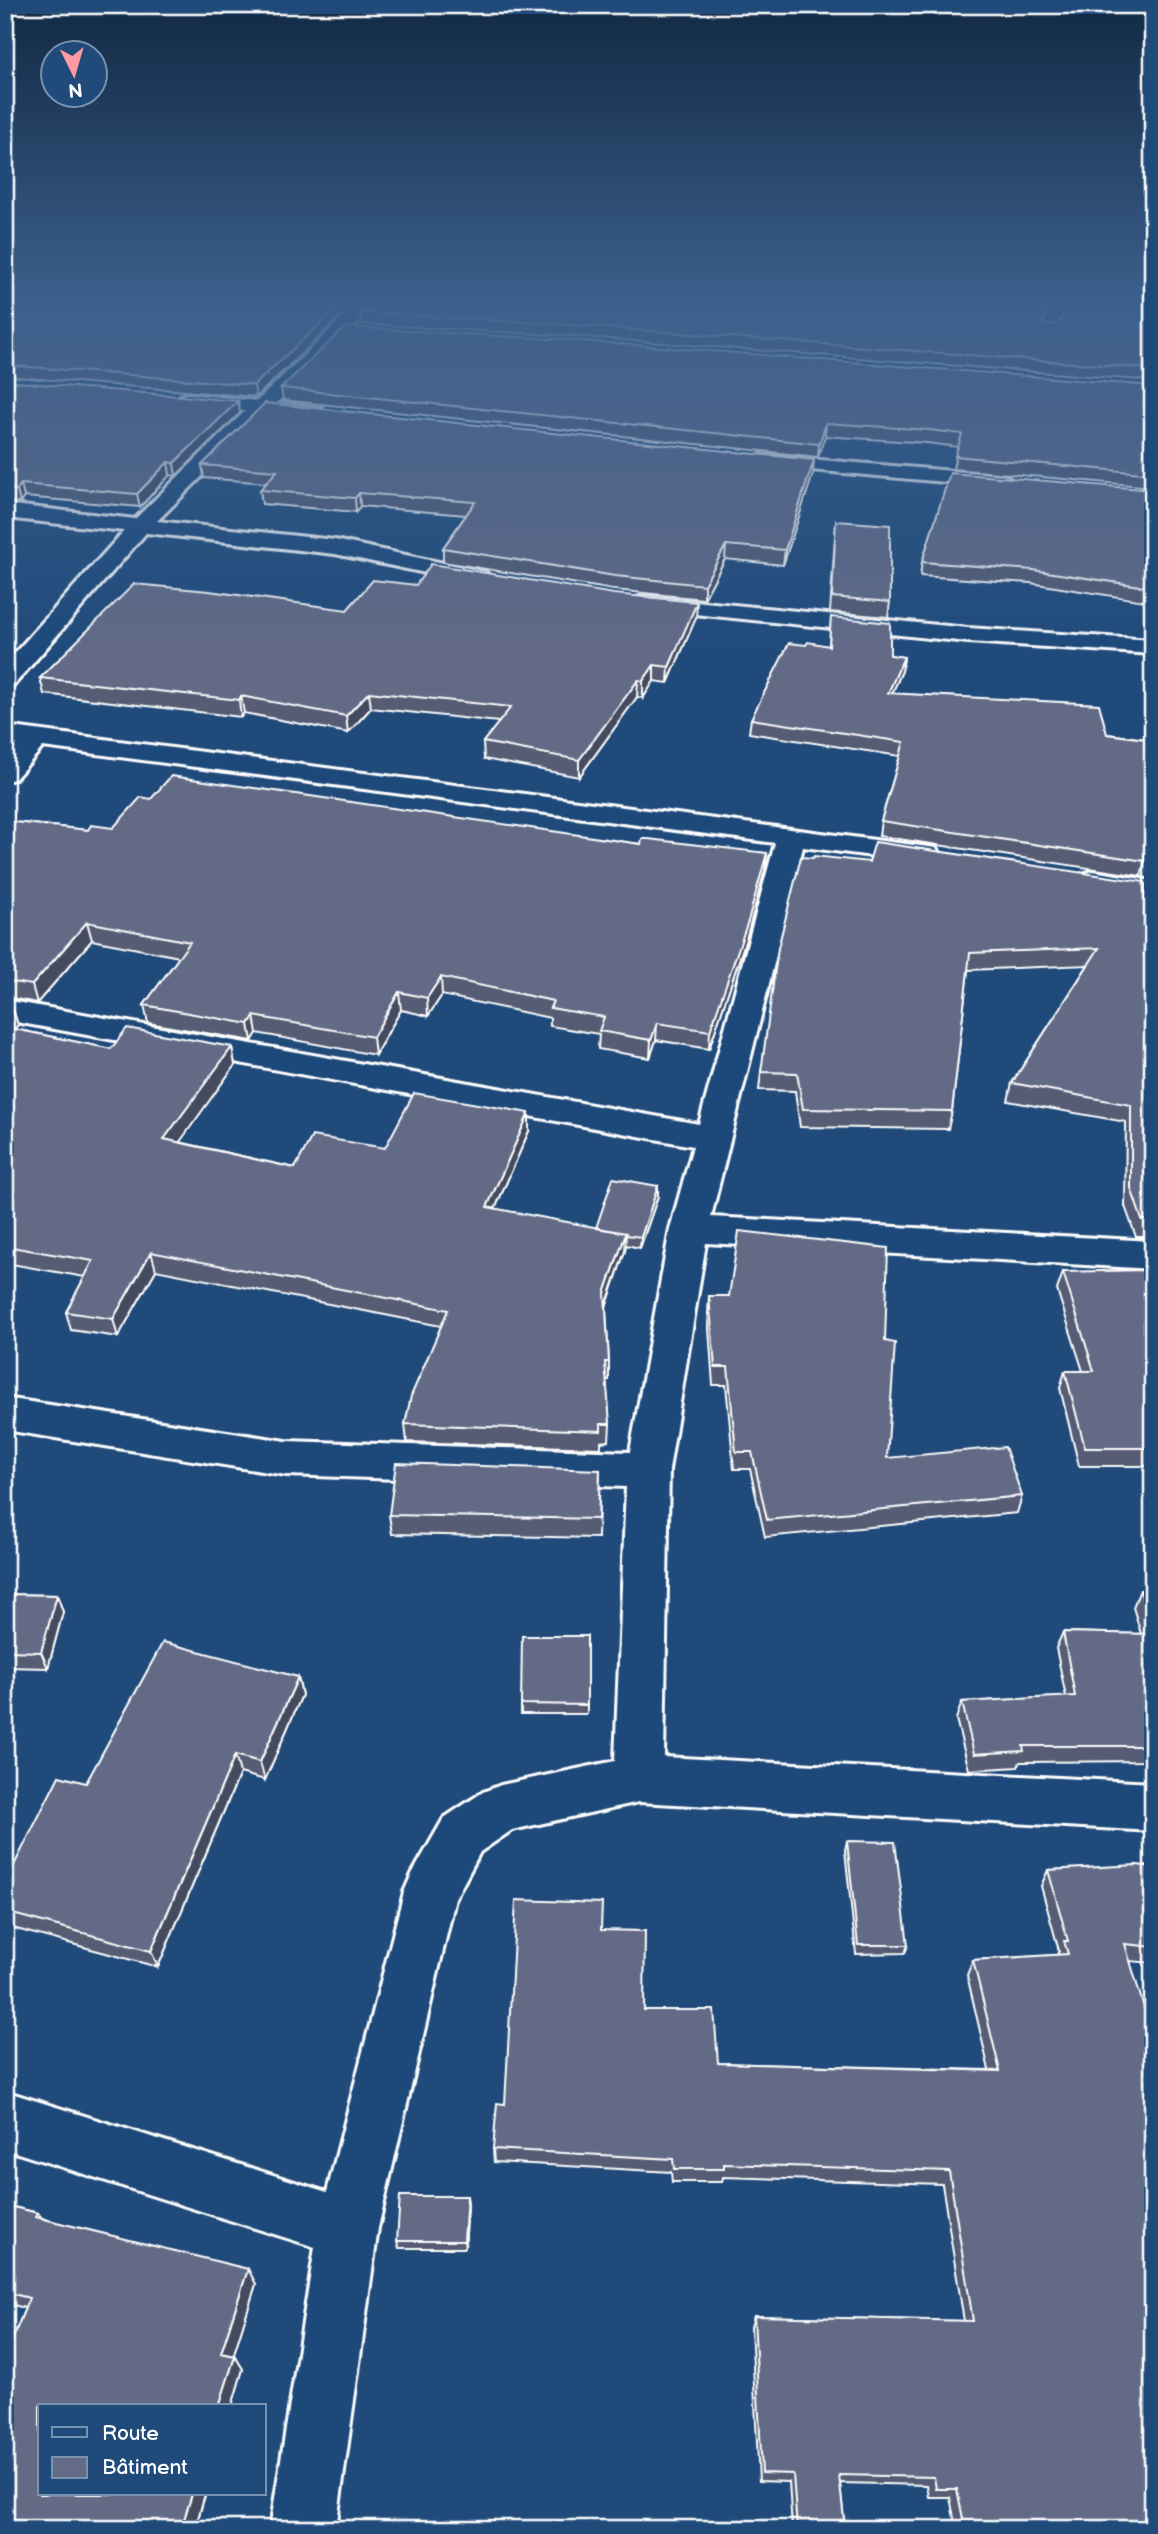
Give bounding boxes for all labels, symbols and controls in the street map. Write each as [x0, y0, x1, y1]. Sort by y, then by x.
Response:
north arrow [38, 38, 108, 108]
text: N [67, 77, 83, 102]
legend [38, 2404, 266, 2496]
text: Route [102, 2421, 159, 2446]
text: Bâtiment [102, 2455, 188, 2480]

